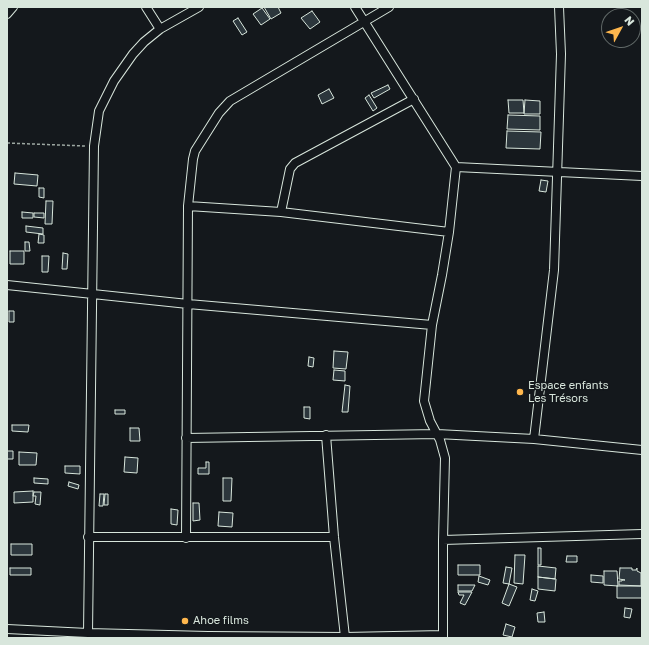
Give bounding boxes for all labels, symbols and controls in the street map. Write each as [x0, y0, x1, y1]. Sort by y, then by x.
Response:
north arrow [601, 8, 641, 48]
text: N [622, 13, 637, 28]
place label: Espace enfants Les Trésors [528, 379, 609, 405]
marker: Espace enfants Les Trésors [515, 387, 525, 397]
place label: Ahoe films [193, 614, 249, 628]
marker: Ahoe films [180, 616, 190, 626]

